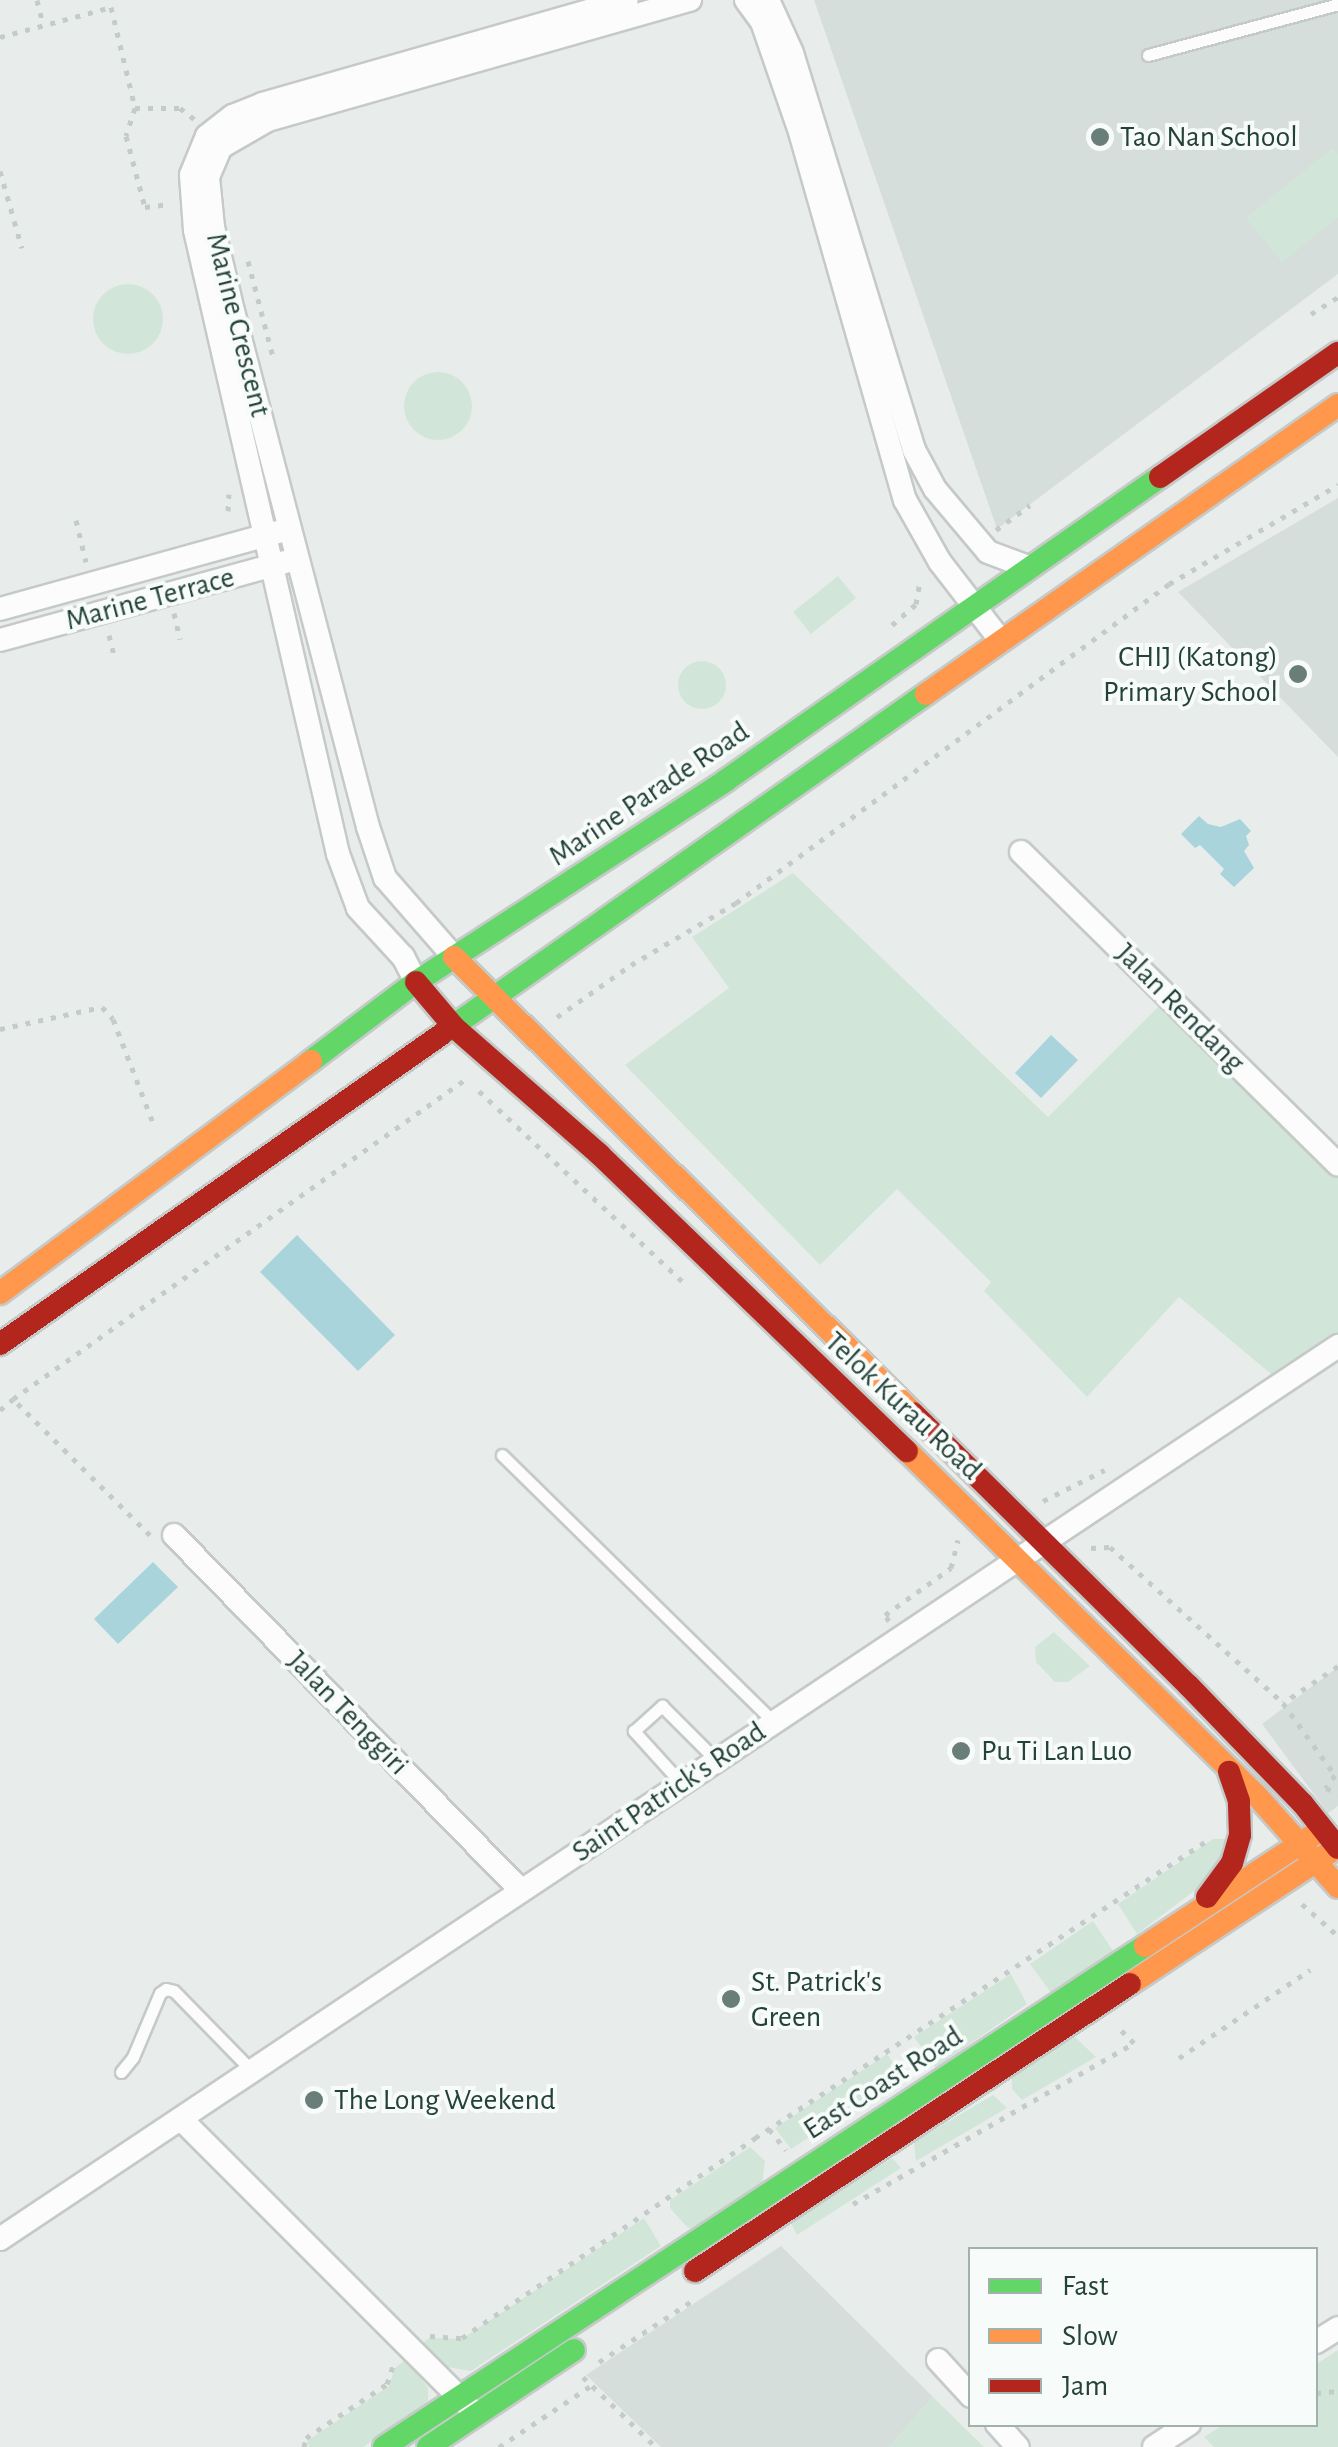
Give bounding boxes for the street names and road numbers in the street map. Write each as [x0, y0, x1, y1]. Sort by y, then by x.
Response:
street label: Marine Crescent [198, 229, 278, 421]
street label: Marine Terrace [62, 559, 238, 639]
street label: Marine Parade Road [542, 714, 756, 874]
street label: Jalan Rendang [1108, 936, 1252, 1080]
street label: Telok Kurau Road [817, 1324, 989, 1488]
street label: Jalan Tenggiri [280, 1643, 416, 1783]
street label: Saint Patrick's Road [565, 1714, 773, 1870]
street label: East Coast Road [797, 2018, 969, 2148]

